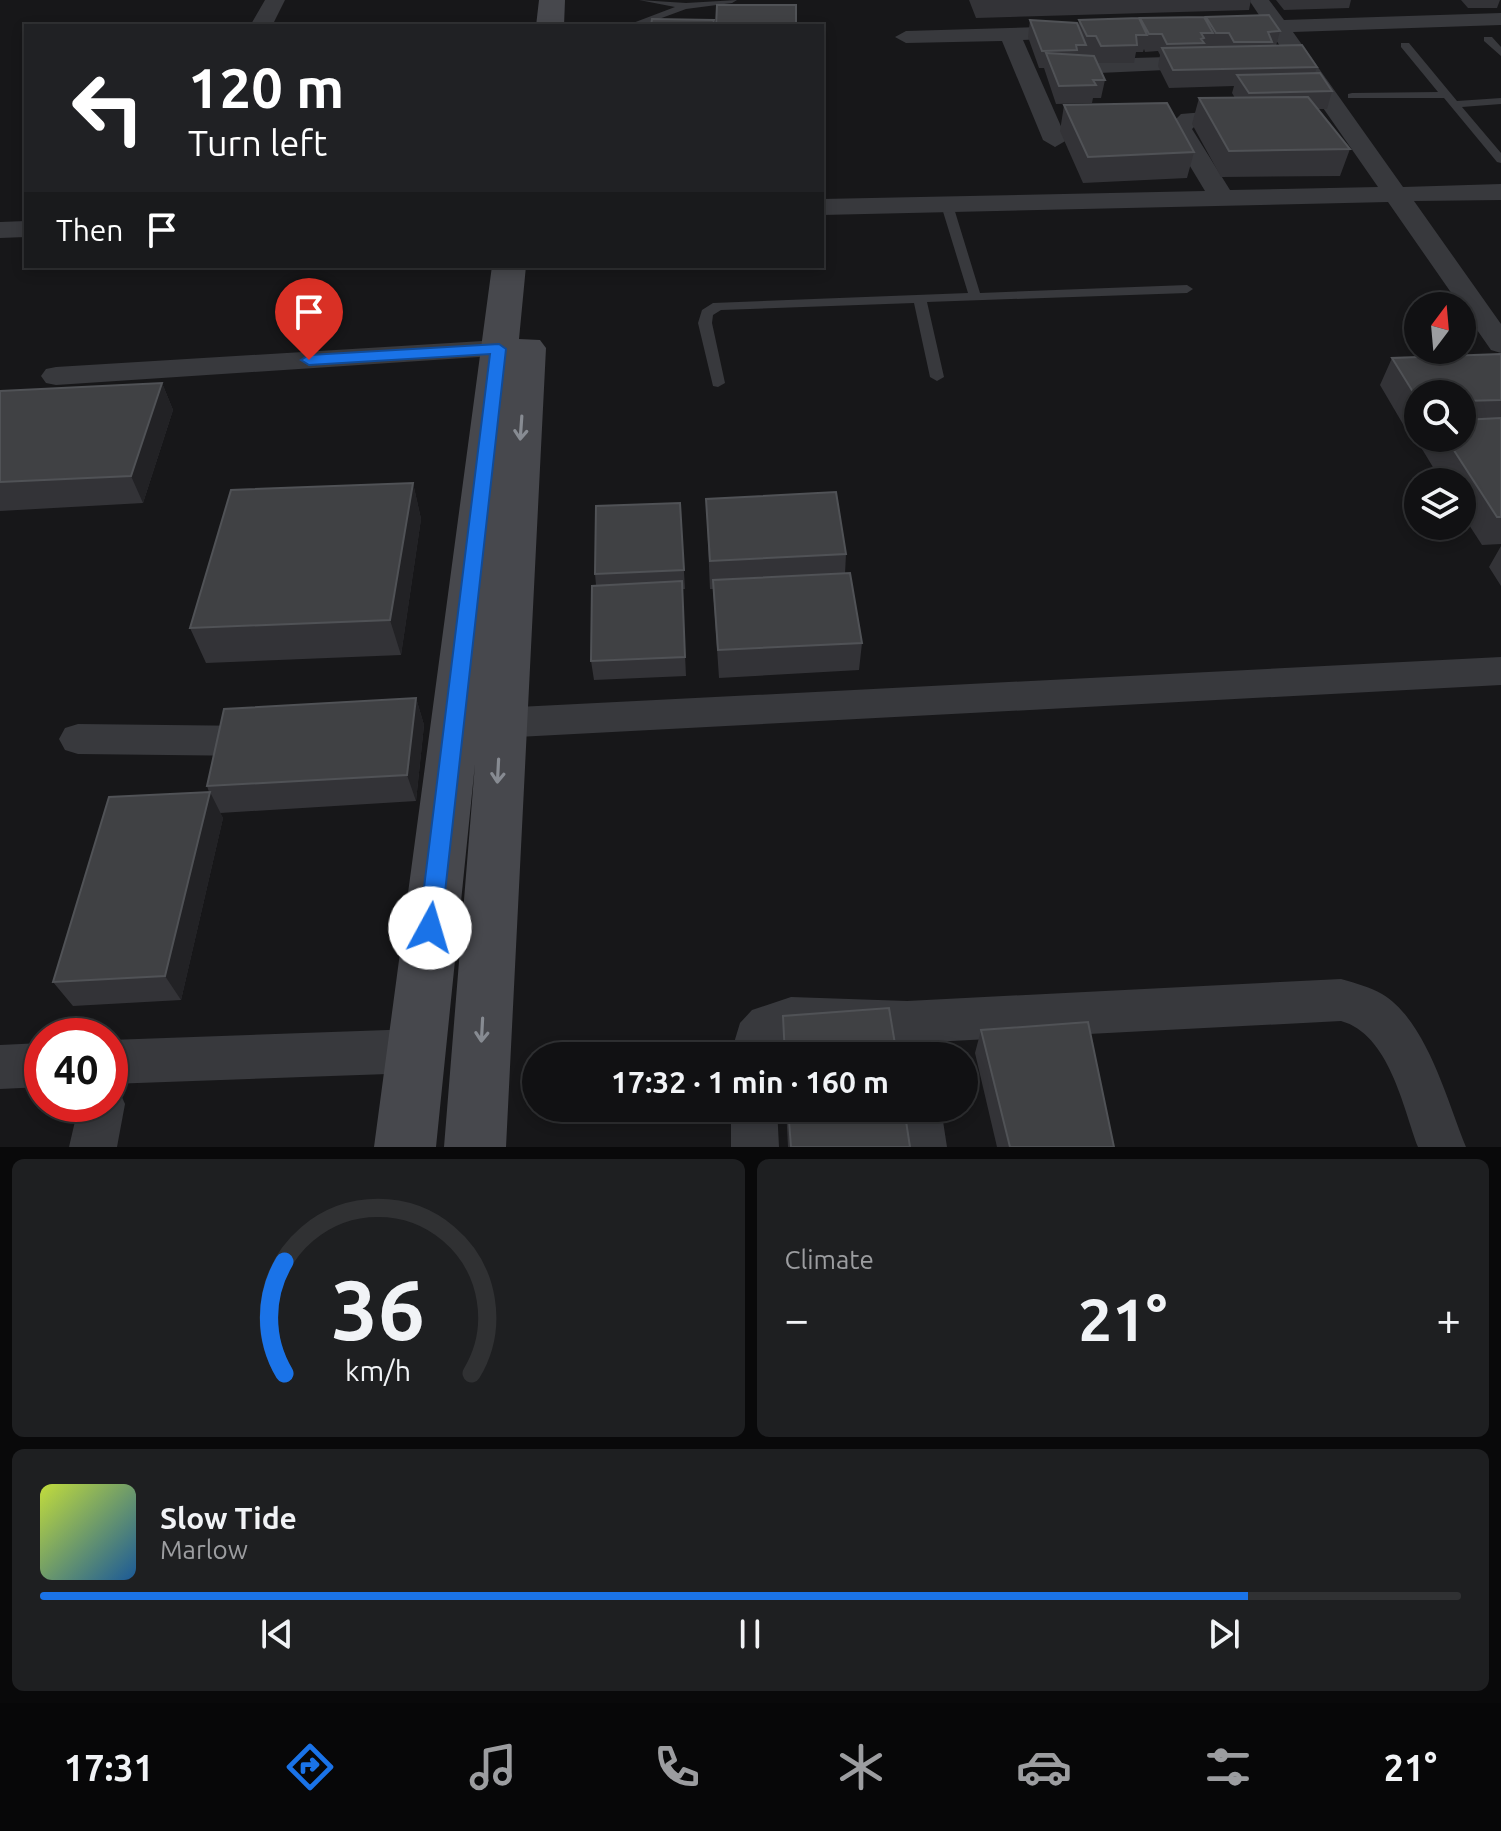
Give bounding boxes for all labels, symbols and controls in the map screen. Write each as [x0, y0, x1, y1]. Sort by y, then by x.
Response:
icon: left [56, 56, 160, 160]
text: 120 m [188, 56, 344, 119]
text: Turn left [188, 122, 327, 163]
icon: arrive [140, 208, 184, 252]
text: Then [56, 213, 124, 247]
pin [275, 278, 343, 360]
icon: arrive [287, 290, 331, 334]
north arrow [1404, 292, 1476, 364]
map controls [1404, 292, 1476, 540]
button: search [1404, 380, 1476, 452]
one-way arrow [513, 414, 528, 440]
button: layers [1404, 468, 1476, 540]
one-way arrow [490, 757, 505, 784]
position arrow [388, 886, 472, 970]
one-way arrow [474, 1016, 489, 1043]
speed limit sign: 40 [24, 1018, 128, 1122]
text: 17:32 · 1 min · 160 m [611, 1065, 889, 1099]
text: Climate [785, 1245, 874, 1274]
text: 36 [331, 1262, 425, 1356]
text: 21° [1078, 1285, 1167, 1352]
text: − [785, 1294, 809, 1343]
text: + [1436, 1294, 1461, 1343]
text: km/h [345, 1354, 411, 1386]
text: Slow Tide [160, 1501, 297, 1535]
text: Marlow [160, 1535, 248, 1564]
icon: previous [255, 1612, 299, 1656]
icon: pause [728, 1612, 772, 1656]
icon: next [1202, 1612, 1246, 1656]
icon: directions [282, 1739, 338, 1795]
icon: music [465, 1739, 521, 1795]
icon: phone [649, 1739, 705, 1795]
icon: climate [833, 1739, 889, 1795]
icon: car [1016, 1739, 1072, 1795]
icon: filters [1200, 1739, 1256, 1795]
text: 17:31 [64, 1747, 154, 1788]
text: 21° [1384, 1747, 1437, 1788]

